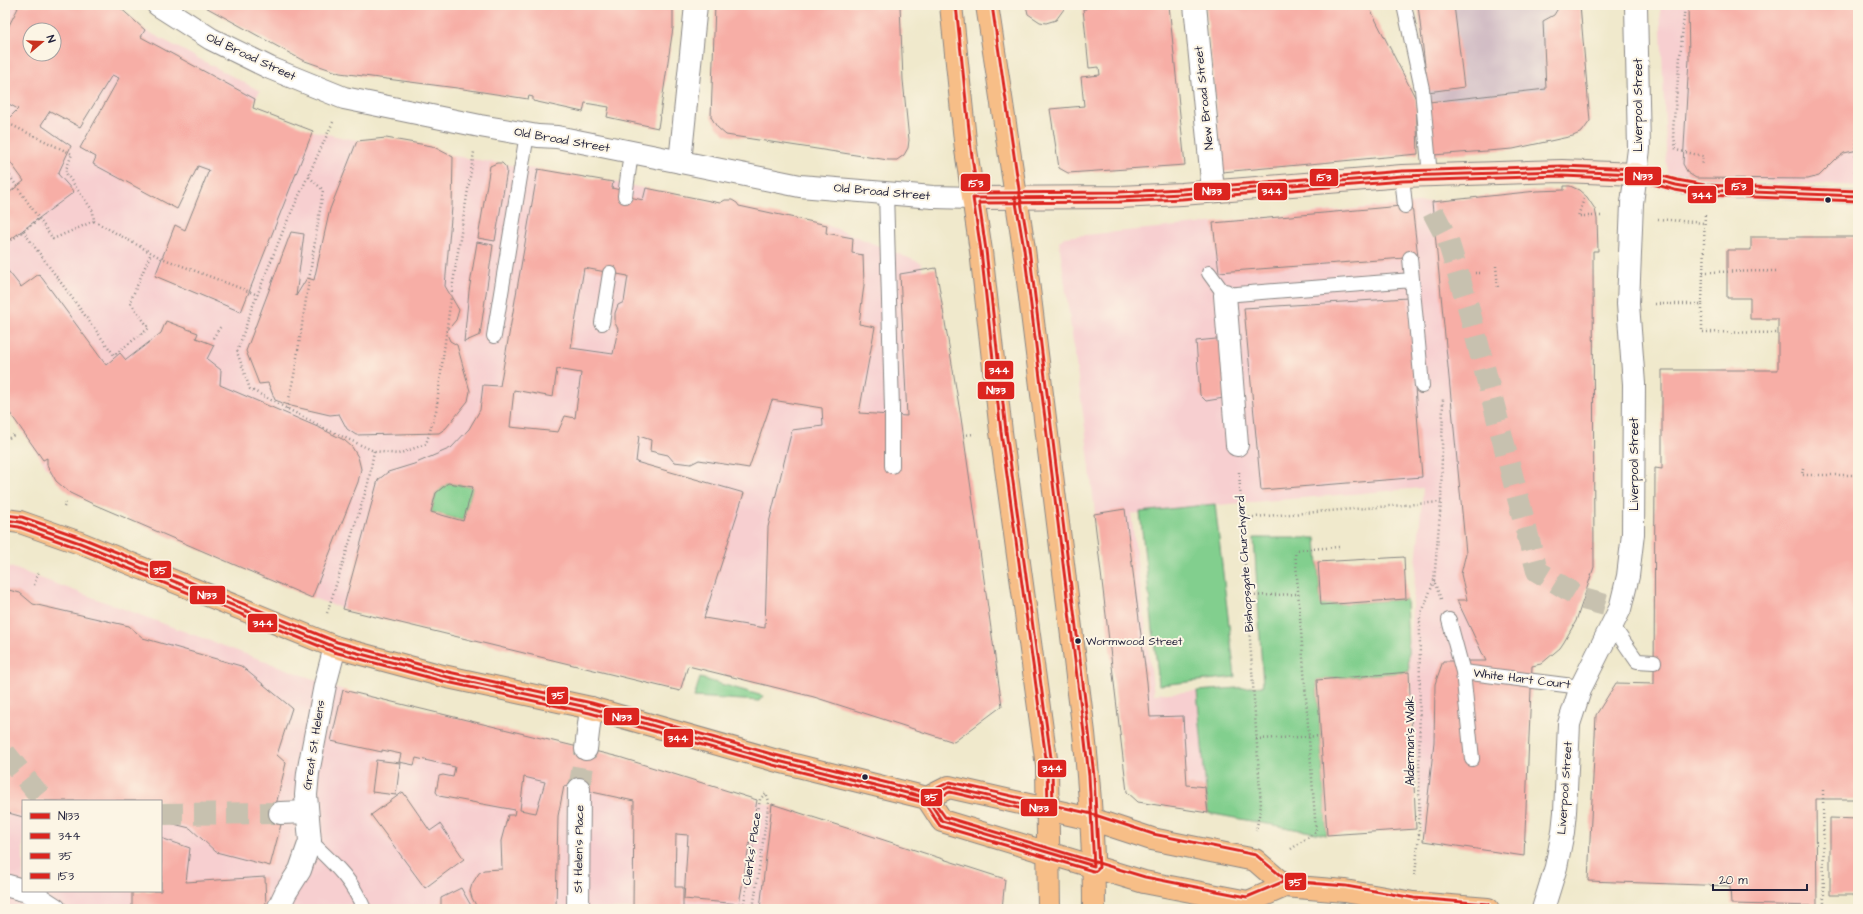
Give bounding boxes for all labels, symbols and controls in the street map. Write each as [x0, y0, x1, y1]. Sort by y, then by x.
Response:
north arrow [22, 22, 62, 62]
street label: Old Broad Street [204, 29, 299, 85]
text: N [43, 33, 59, 45]
street label: New Broad Street [1190, 45, 1218, 151]
street label: Liverpool Street [1630, 58, 1647, 152]
street label: Old Broad Street [513, 123, 611, 157]
line badge: N133 [1624, 166, 1662, 186]
line badge: 153 [1309, 168, 1339, 187]
text: N133 [1633, 169, 1653, 184]
text: 153 [1317, 170, 1332, 185]
line badge: 153 [960, 173, 991, 192]
text: 153 [969, 176, 984, 191]
line badge: 153 [1724, 177, 1754, 196]
street label: Old Broad Street [833, 179, 931, 205]
text: 153 [1732, 179, 1747, 194]
line badge: N133 [1193, 182, 1231, 201]
line badge: 344 [1257, 182, 1288, 201]
text: N133 [1202, 184, 1222, 199]
text: 344 [1261, 184, 1283, 199]
line badge: 344 [1687, 185, 1717, 204]
text: 344 [1691, 188, 1713, 203]
unlabelled marker [1823, 195, 1833, 205]
line badge: 344 [984, 360, 1014, 380]
text: 344 [988, 363, 1010, 378]
line badge: N133 [977, 381, 1015, 400]
text: N133 [986, 383, 1006, 398]
street label: Liverpool Street [1626, 417, 1643, 511]
street label: Bishopsgate Churchyard [1232, 495, 1259, 633]
line badge: 35 [149, 560, 172, 579]
text: 35 [152, 563, 167, 578]
line badge: N133 [189, 585, 226, 605]
text: N133 [197, 588, 217, 603]
line badge: 344 [247, 613, 278, 633]
text: 344 [252, 616, 274, 631]
place label: Wormwood Street [1086, 634, 1183, 649]
marker: Wormwood Street [1073, 636, 1083, 646]
street label: White Hart Court [1472, 665, 1572, 693]
line badge: 35 [546, 686, 569, 705]
text: 35 [550, 688, 565, 703]
street label: Alderman's Walk [1402, 696, 1419, 786]
street label: Great St. Helens [299, 699, 329, 791]
line badge: N133 [603, 707, 640, 726]
text: N133 [612, 710, 632, 725]
line badge: 344 [663, 728, 694, 748]
text: 344 [667, 731, 689, 746]
street label: Liverpool Street [1553, 741, 1577, 835]
line badge: 344 [1037, 759, 1067, 778]
text: 344 [1041, 761, 1063, 776]
unlabelled marker [860, 772, 870, 782]
line badge: 35 [920, 788, 943, 807]
text: 35 [923, 790, 938, 805]
line badge: N133 [1020, 798, 1058, 817]
legend [22, 800, 162, 892]
text: N133 [1029, 801, 1049, 816]
street label: St Helen's Place [570, 804, 588, 893]
text: N133 [58, 808, 79, 825]
street label: Clerks' Place [738, 811, 766, 887]
text: 344 [58, 828, 80, 845]
text: 35 [58, 848, 73, 865]
scale bar [1713, 866, 1807, 892]
text: 153 [58, 868, 74, 885]
line badge: 35 [1284, 872, 1307, 891]
text: 20 m [1719, 872, 1748, 889]
text: 35 [1287, 875, 1302, 890]

